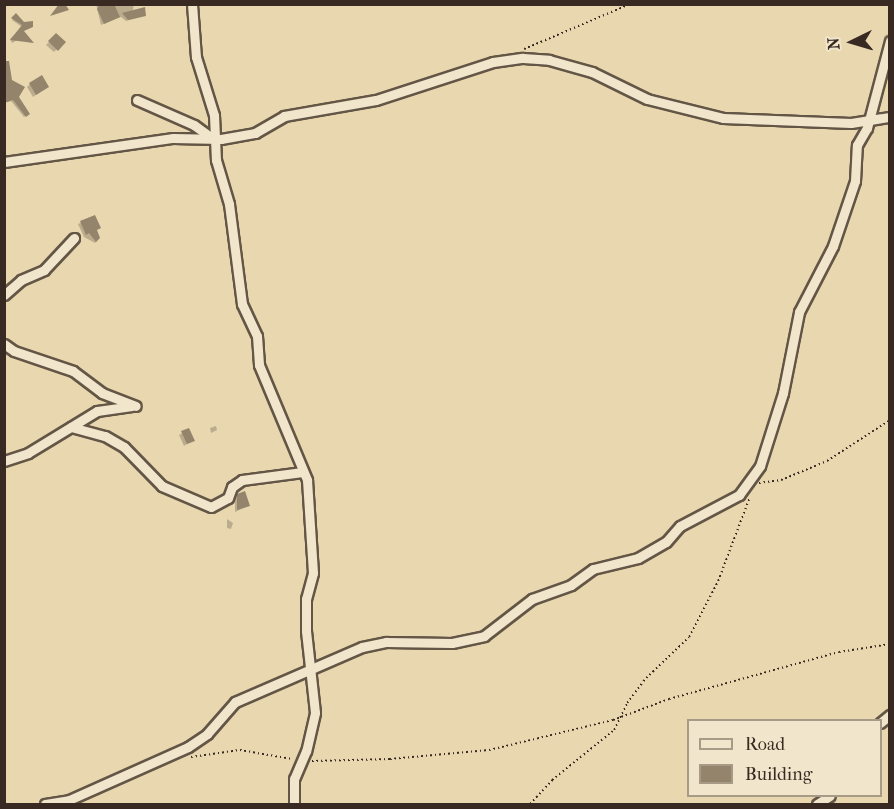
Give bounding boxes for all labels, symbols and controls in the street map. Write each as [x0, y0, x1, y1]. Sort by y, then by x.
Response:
north arrow [822, 12, 882, 72]
text: N [824, 37, 844, 50]
legend [687, 719, 882, 797]
text: Road [745, 734, 785, 755]
text: Building [745, 764, 812, 785]

